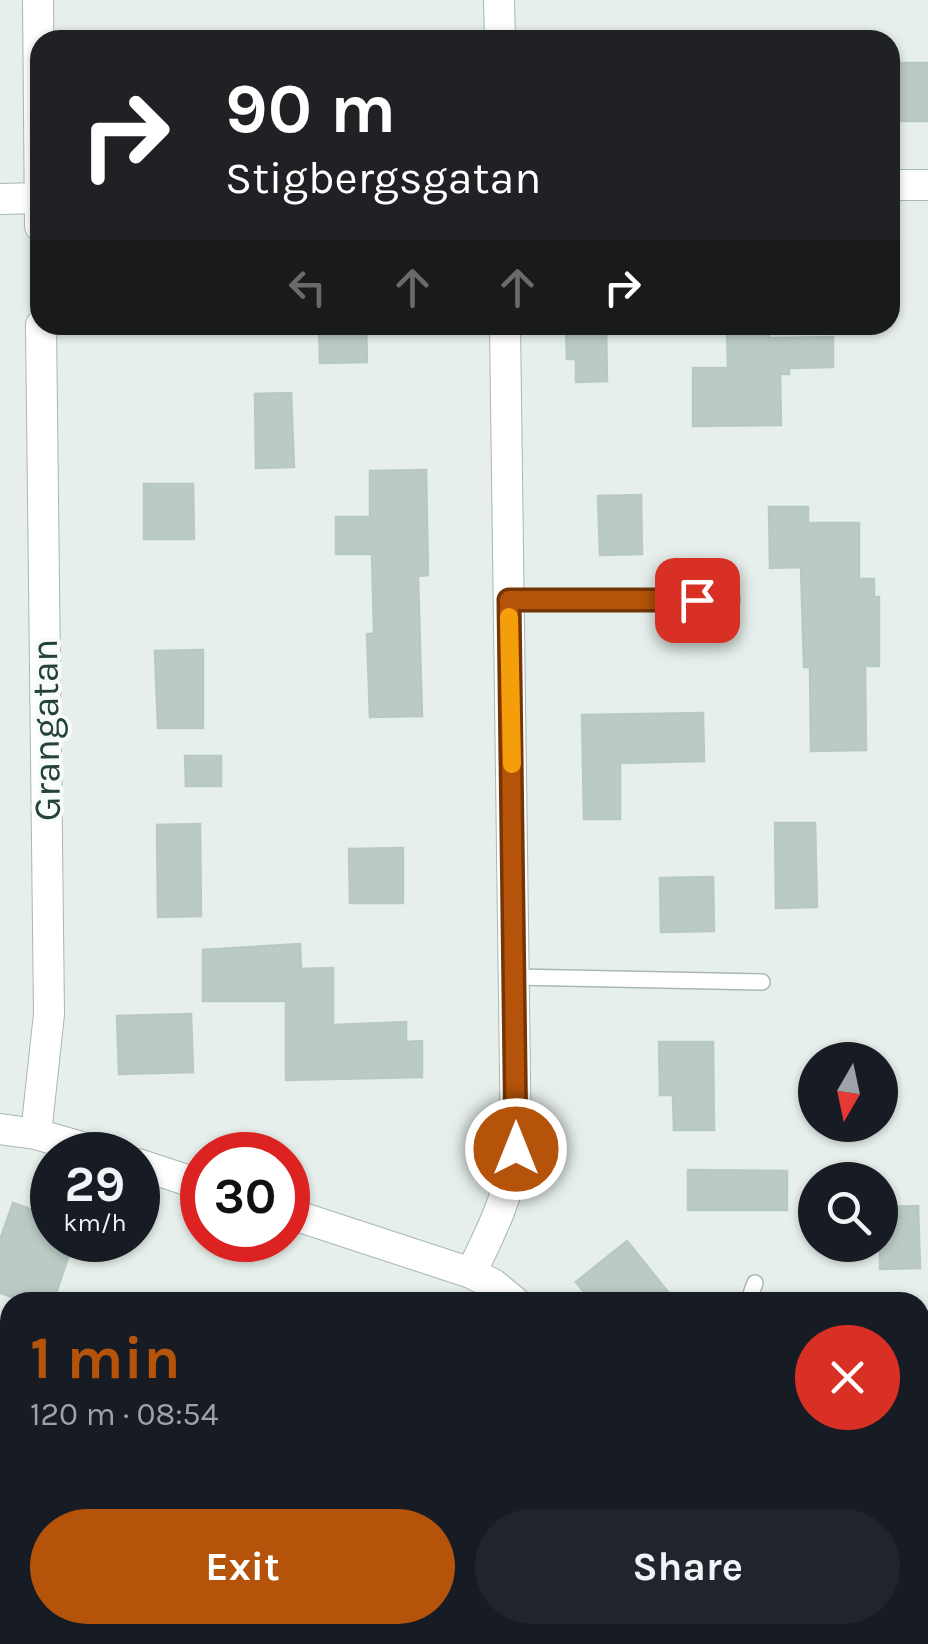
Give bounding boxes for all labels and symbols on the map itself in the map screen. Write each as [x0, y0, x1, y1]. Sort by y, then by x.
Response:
pin [655, 558, 740, 643]
street label: Grangatan [22, 638, 70, 822]
north arrow [798, 1042, 898, 1142]
position arrow [464, 1097, 568, 1201]
speed limit sign: 30 [180, 1132, 310, 1262]

